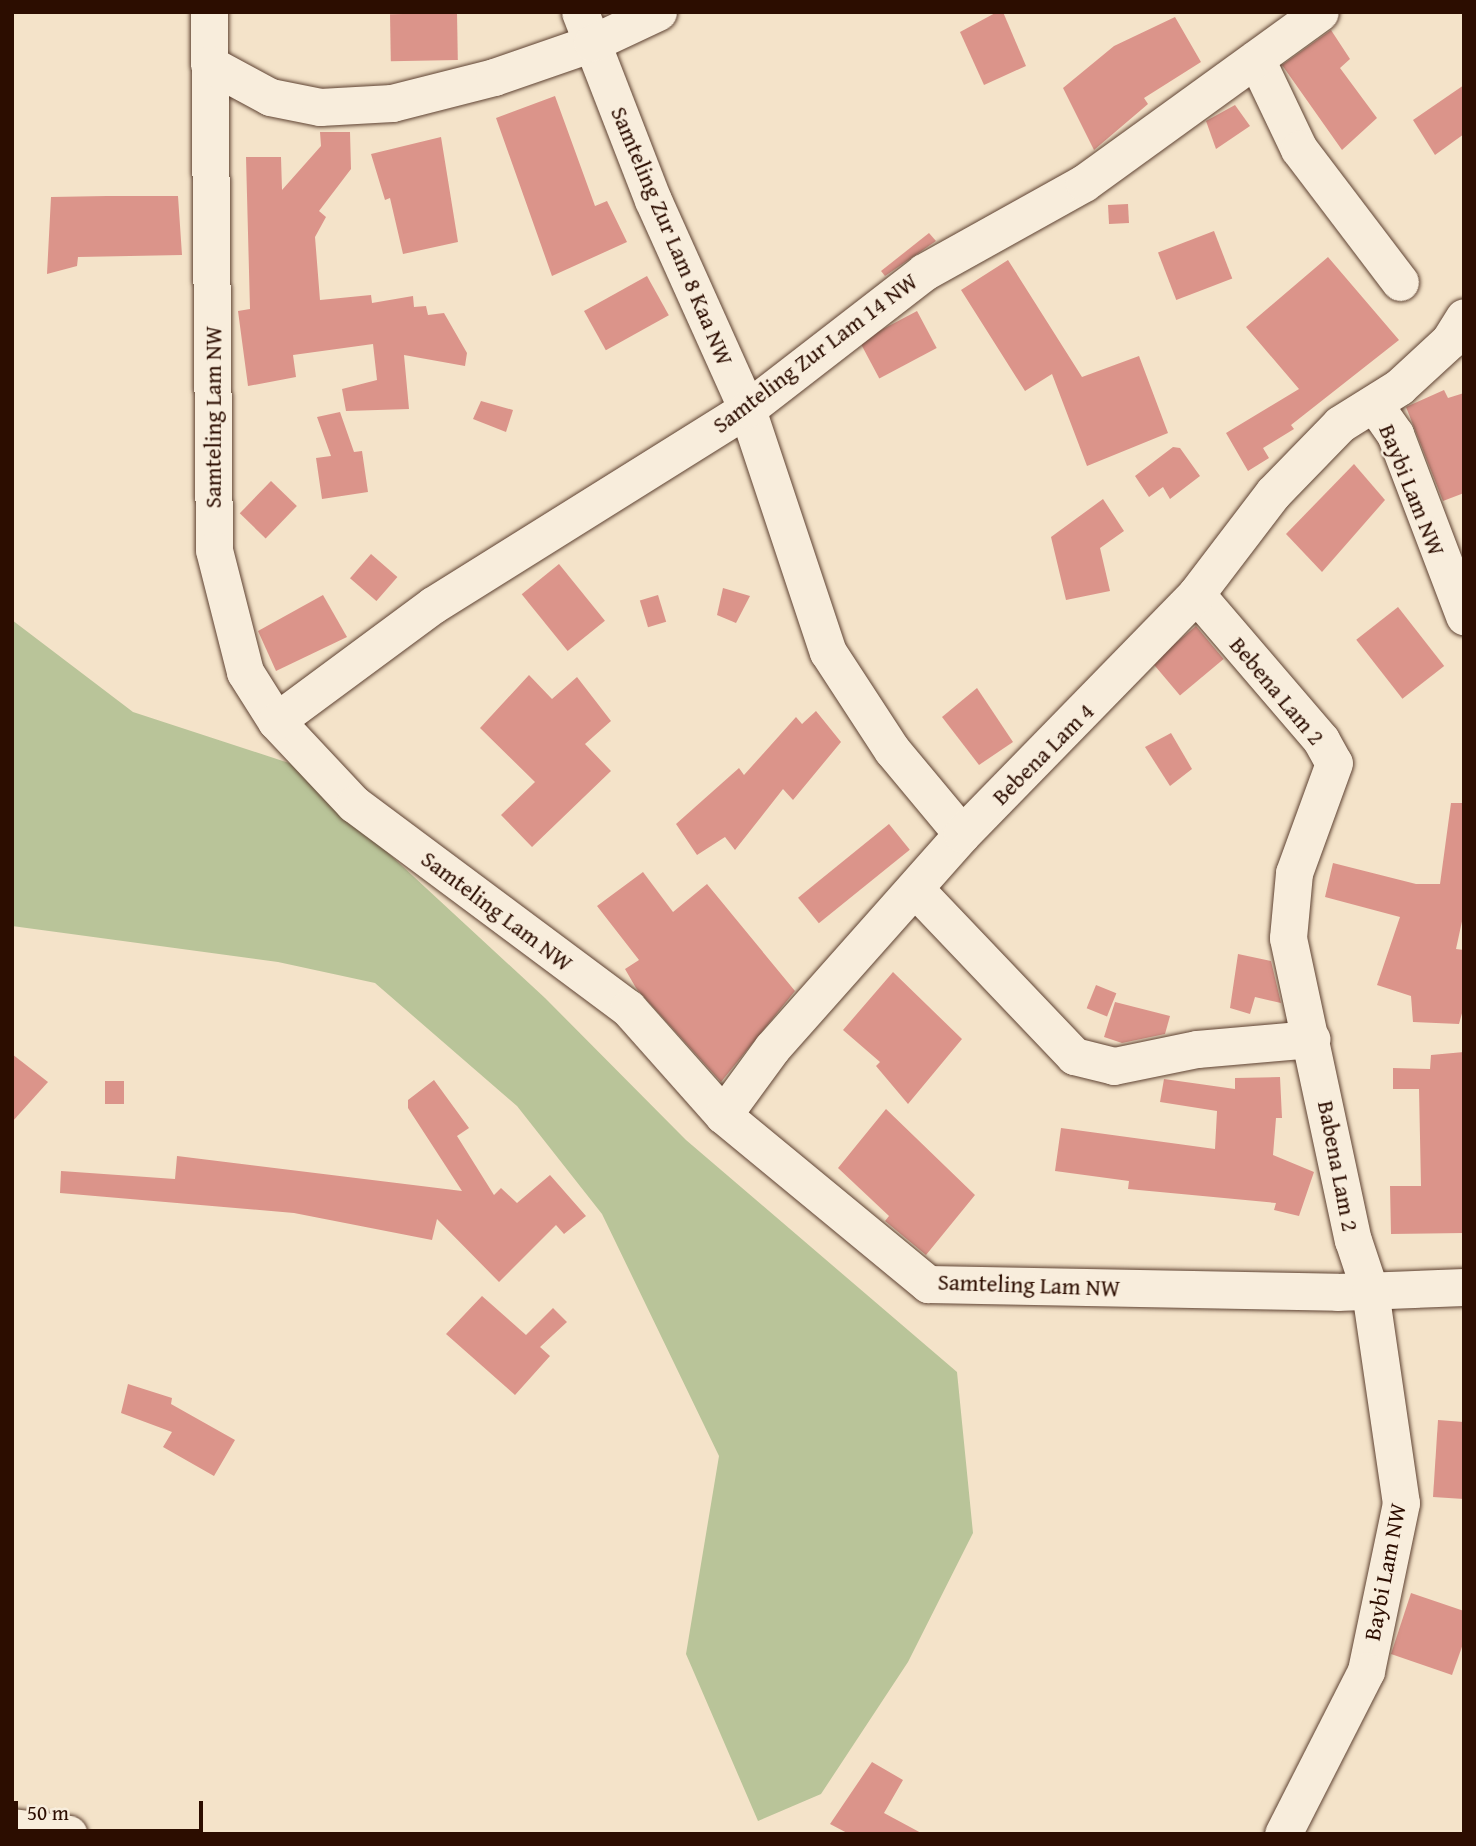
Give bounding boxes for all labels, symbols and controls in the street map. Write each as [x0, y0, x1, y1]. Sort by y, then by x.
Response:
street label: Samteling Zur Lam 8 Kaa NW [605, 102, 739, 370]
street label: Samteling Zur Lam 14 NW [707, 267, 923, 439]
street label: Samteling Lam NW [199, 326, 227, 508]
street label: Baybi Lam NW [1373, 420, 1451, 560]
street label: Bebena Lam 2 [1224, 631, 1330, 751]
street label: Bebena Lam 4 [986, 697, 1100, 811]
street label: Samteling Lam NW [416, 845, 578, 977]
street label: Babena Lam 2 [1312, 1098, 1364, 1234]
street label: Samteling Lam NW [937, 1268, 1121, 1302]
street label: Baybi Lam NW [1358, 1501, 1412, 1643]
scale bar [18, 1786, 206, 1830]
text: 50 m [27, 1797, 69, 1828]

